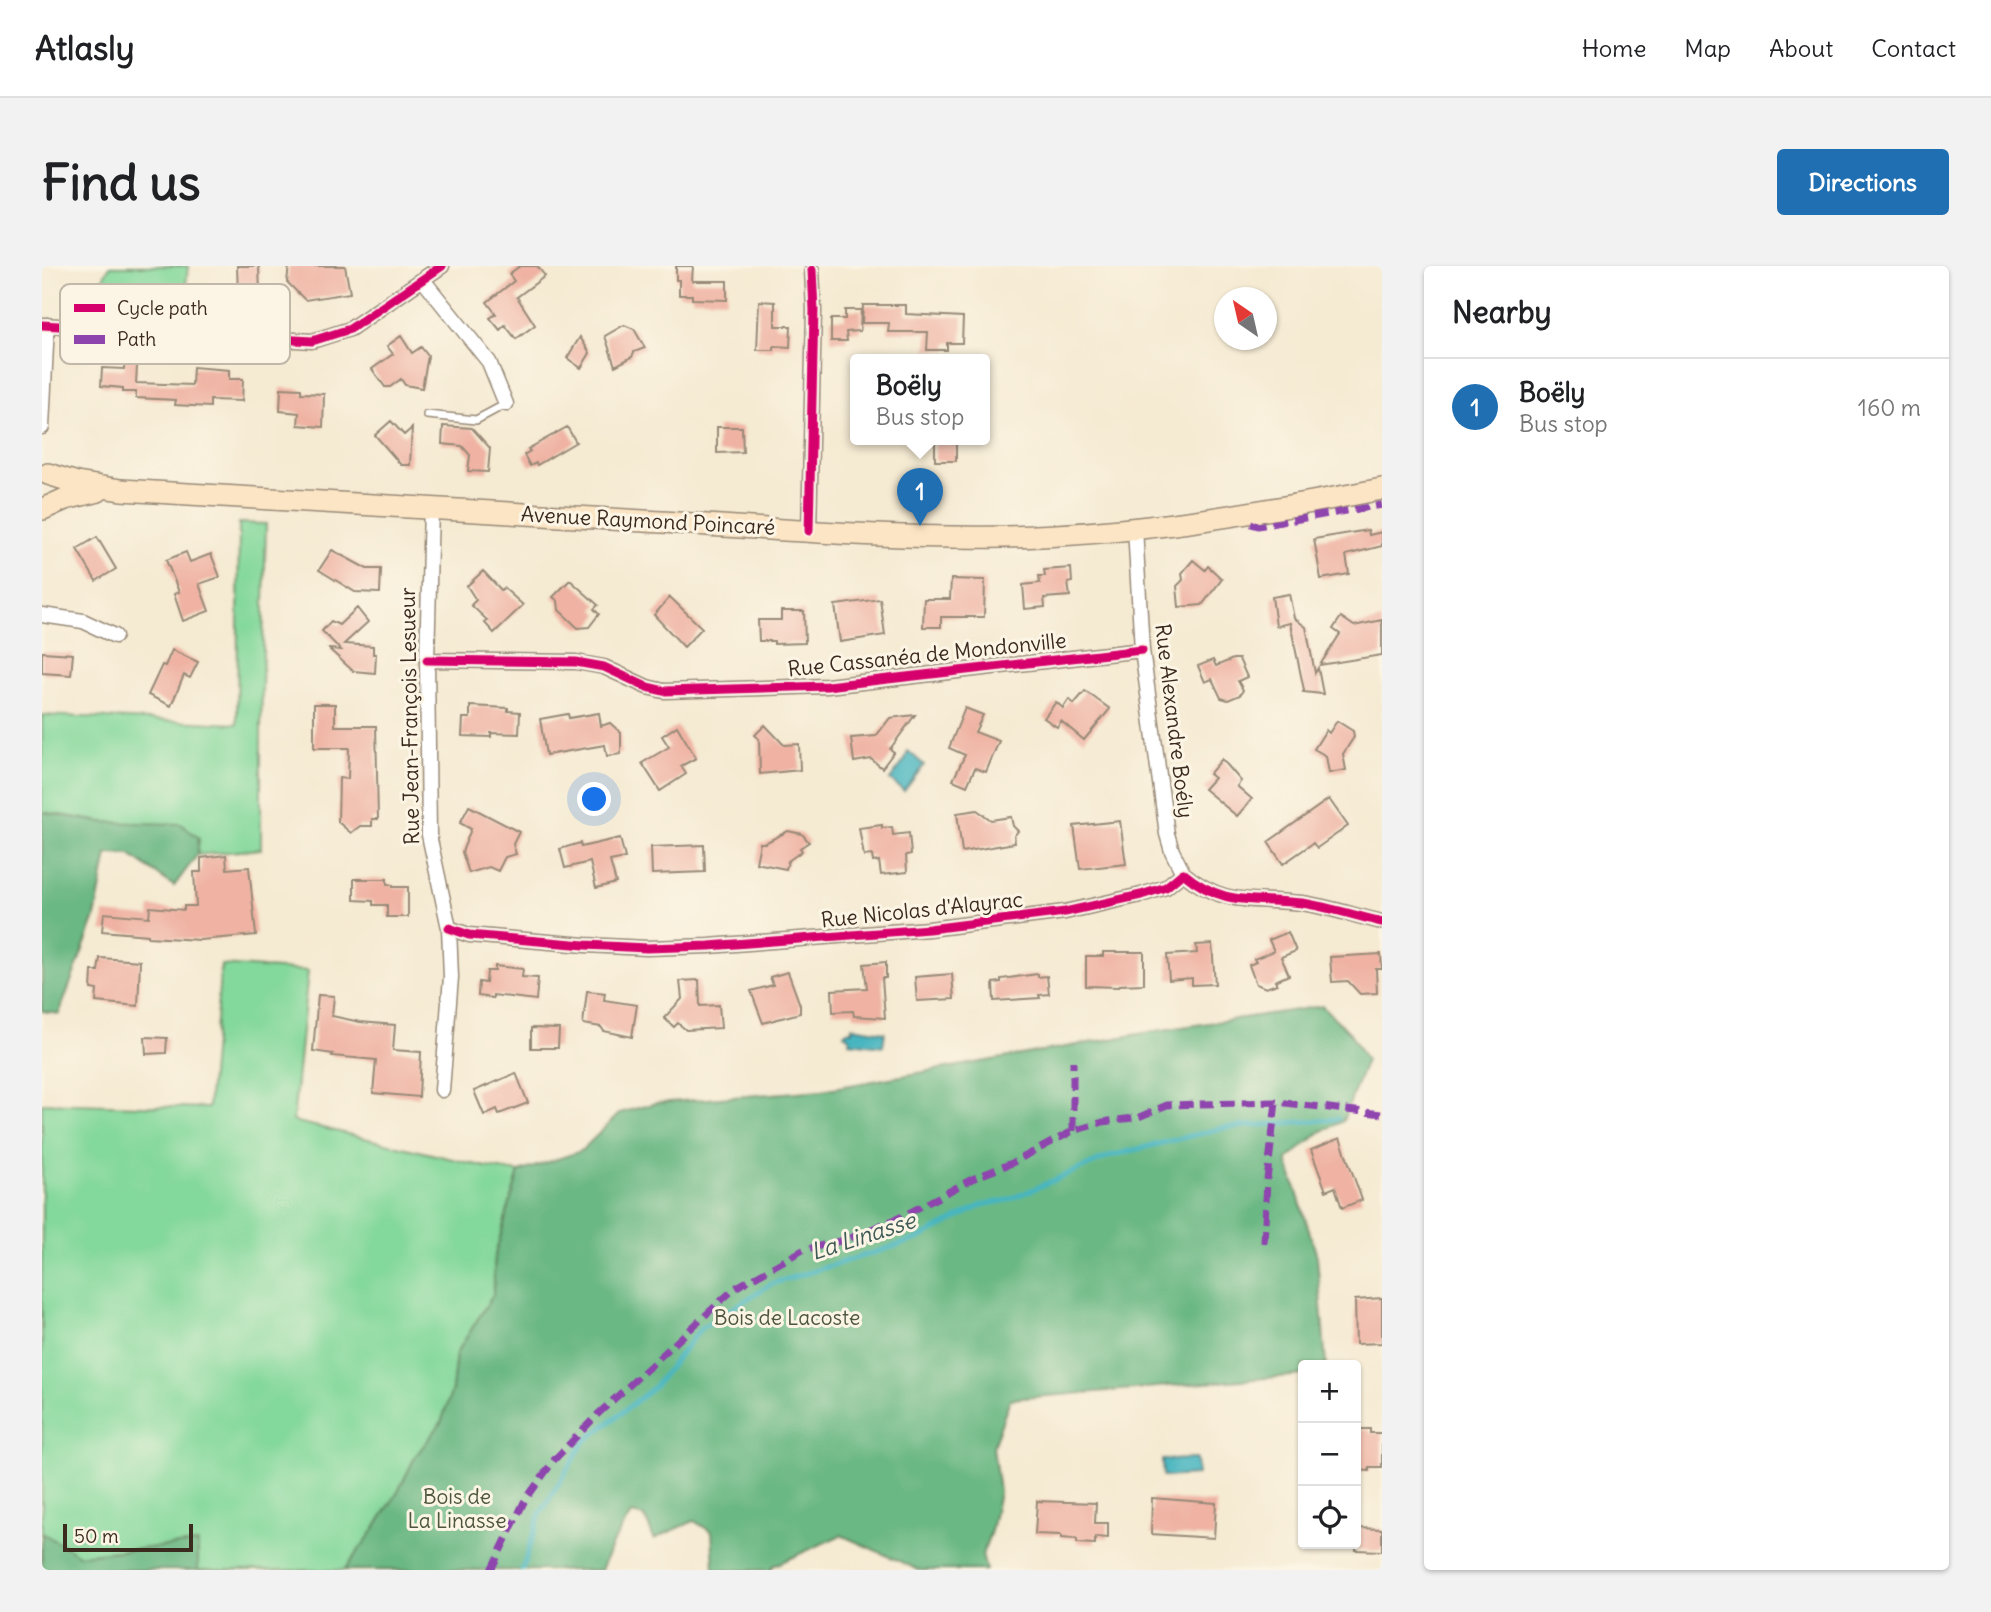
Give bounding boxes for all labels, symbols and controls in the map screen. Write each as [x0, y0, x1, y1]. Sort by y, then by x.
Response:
text: Atlasly [35, 27, 134, 69]
text: Home [1582, 33, 1646, 63]
text: Map [1684, 33, 1731, 63]
text: About [1769, 33, 1833, 63]
text: Contact [1871, 33, 1956, 63]
button: Directions [1777, 149, 1949, 215]
text: Find us [42, 152, 200, 213]
legend [60, 284, 290, 364]
north arrow [1214, 287, 1277, 350]
text: Nearby [1452, 293, 1552, 331]
text: Cycle path [117, 296, 208, 320]
text: Path [117, 327, 156, 351]
popup [850, 354, 990, 445]
text: Boëly [876, 369, 942, 402]
text: Boëly [1519, 376, 1585, 409]
text: 1 [1470, 393, 1480, 422]
text: 160 m [1858, 393, 1921, 422]
text: Bus stop [876, 402, 964, 431]
text: Bus stop [1519, 409, 1608, 438]
pin: 1 [897, 468, 943, 526]
street label: Avenue Raymond Poincaré [520, 500, 776, 541]
street label: Rue Jean-François Lesueur [394, 587, 425, 845]
street label: Rue Alexandre Boély [1149, 622, 1200, 820]
street label: Rue Cassanéa de Mondonville [786, 626, 1068, 683]
your location [577, 782, 611, 816]
street label: Rue Nicolas d'Alayrac [820, 885, 1024, 934]
water label: La Linasse [807, 1204, 920, 1266]
park label: Bois de Lacoste [714, 1304, 860, 1331]
map controls [1298, 1360, 1361, 1549]
button: + [1298, 1360, 1361, 1423]
button: − [1298, 1423, 1361, 1486]
park label: Bois de La Linasse [408, 1483, 506, 1534]
button: locate [1298, 1486, 1361, 1549]
scale bar [63, 1521, 192, 1553]
text: 50 m [74, 1524, 119, 1548]

